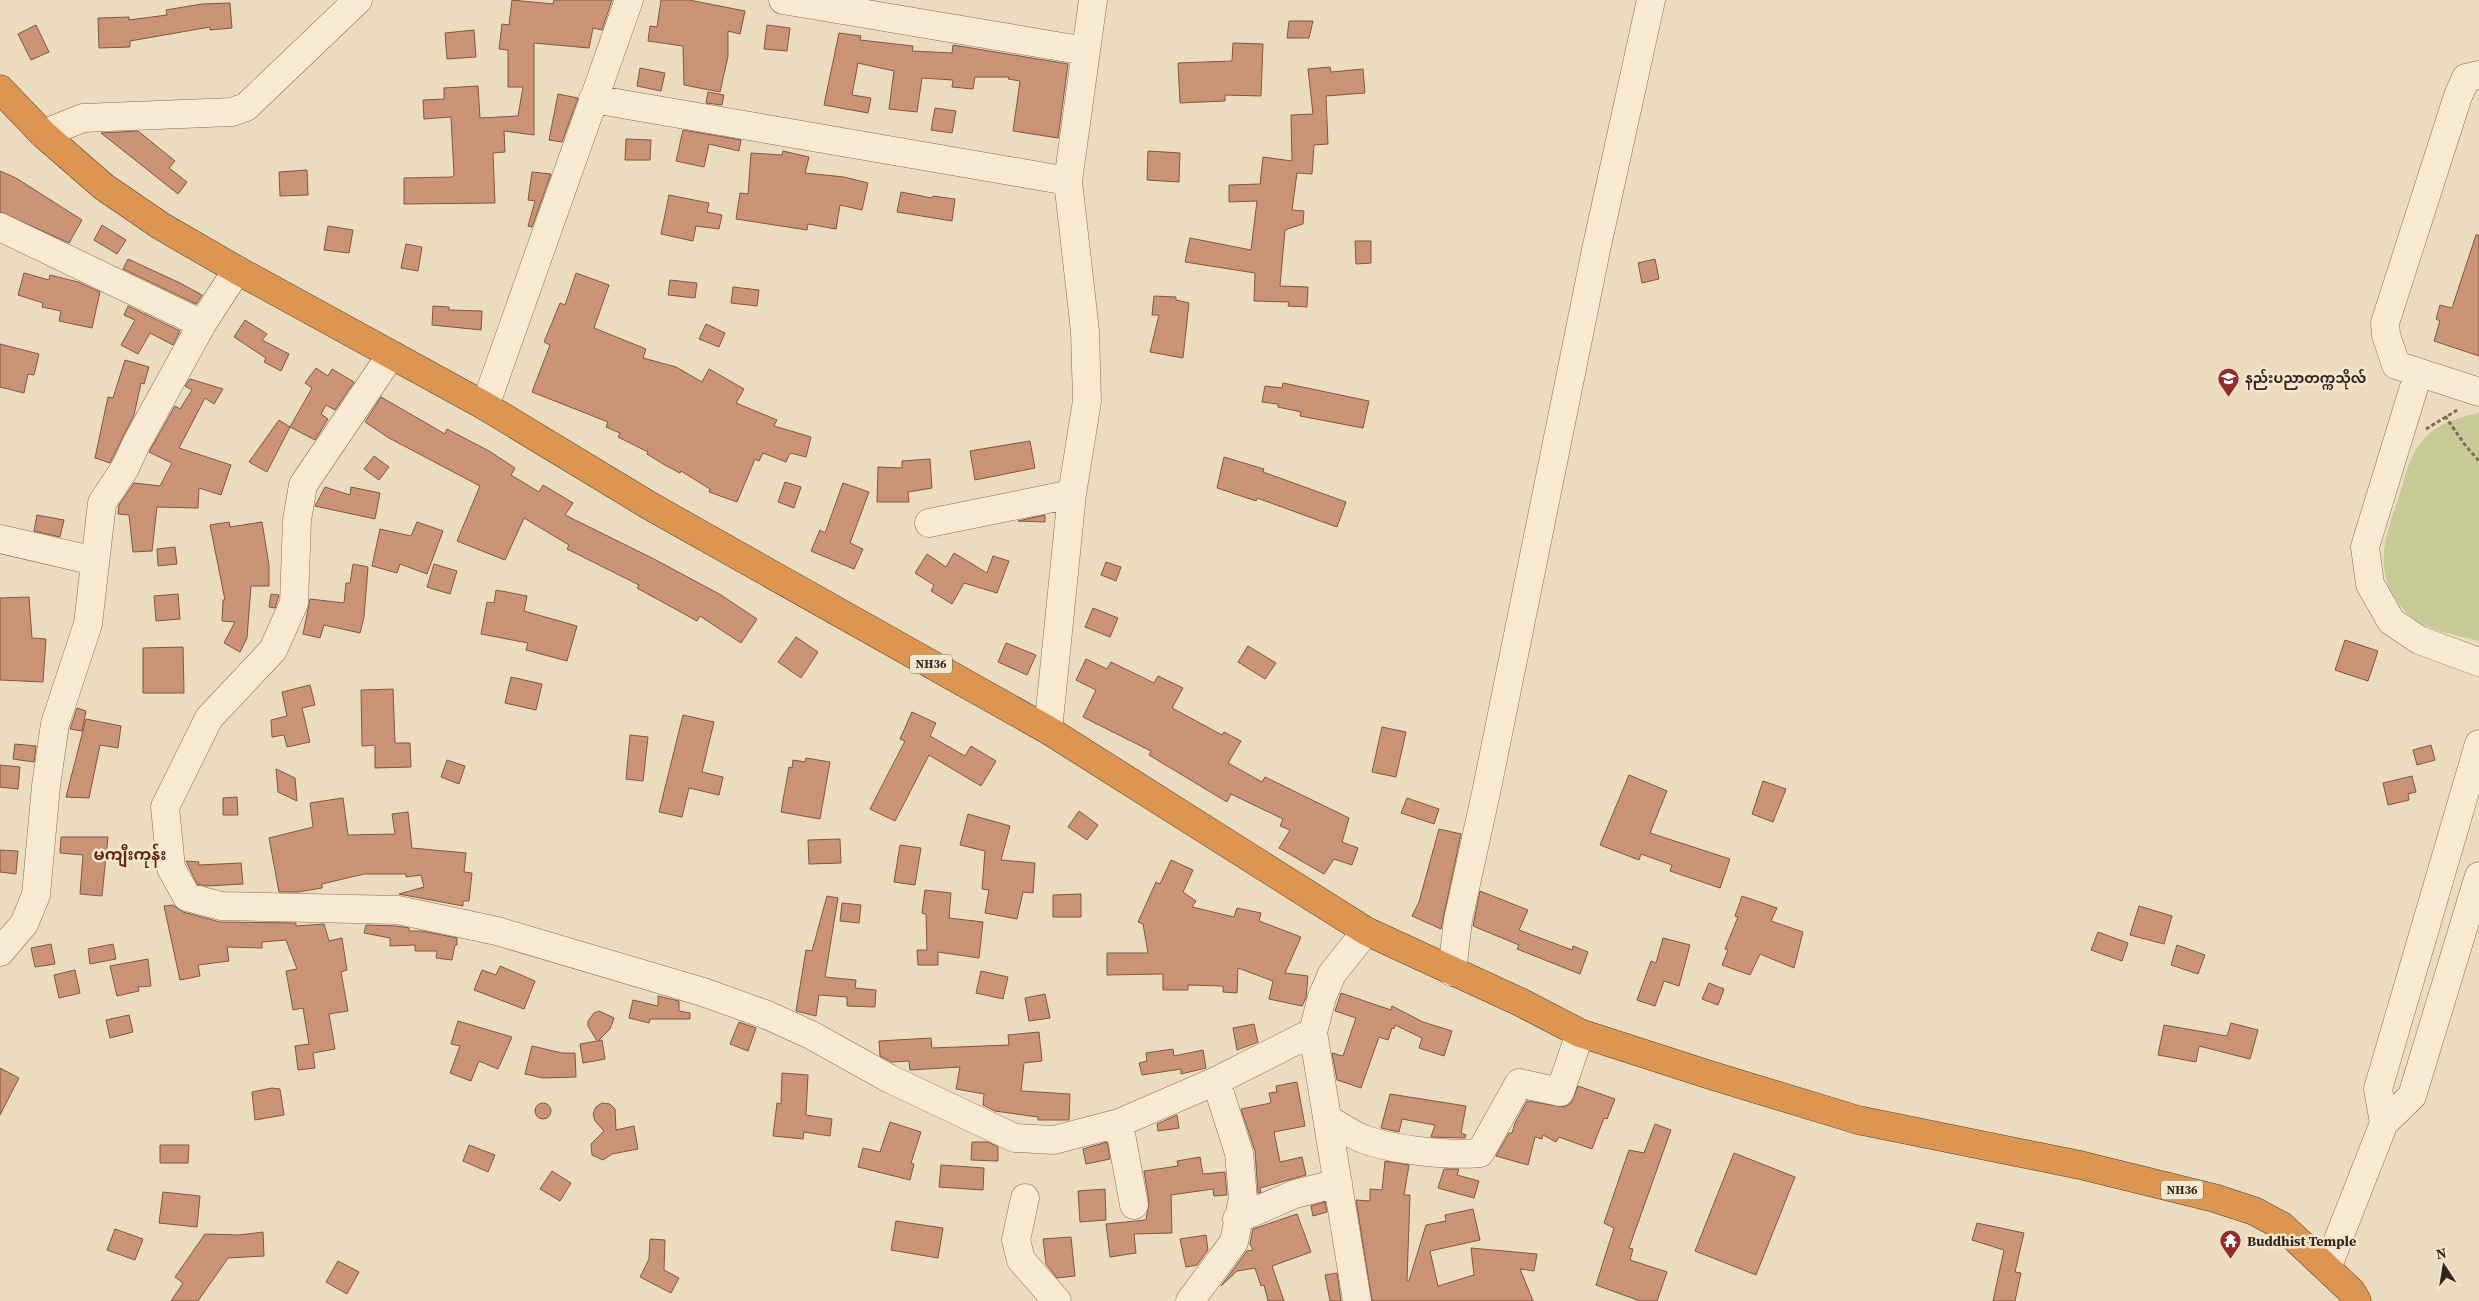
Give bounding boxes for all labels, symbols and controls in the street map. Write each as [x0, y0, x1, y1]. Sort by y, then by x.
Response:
school or university icon: နည်းပညာတက္ကသိုလ် [2217, 366, 2241, 397]
place label: နည်းပညာတက္ကသိုလ် [2245, 368, 2366, 390]
road number: NH36 [910, 654, 952, 674]
district label: မကျီးကုန်း [94, 843, 166, 868]
road number: NH36 [2161, 1180, 2203, 1200]
temple icon: Buddhist Temple [2219, 1229, 2243, 1260]
place label: Buddhist Temple [2247, 1231, 2356, 1251]
north arrow [2419, 1241, 2469, 1291]
text: N [2434, 1242, 2448, 1264]

